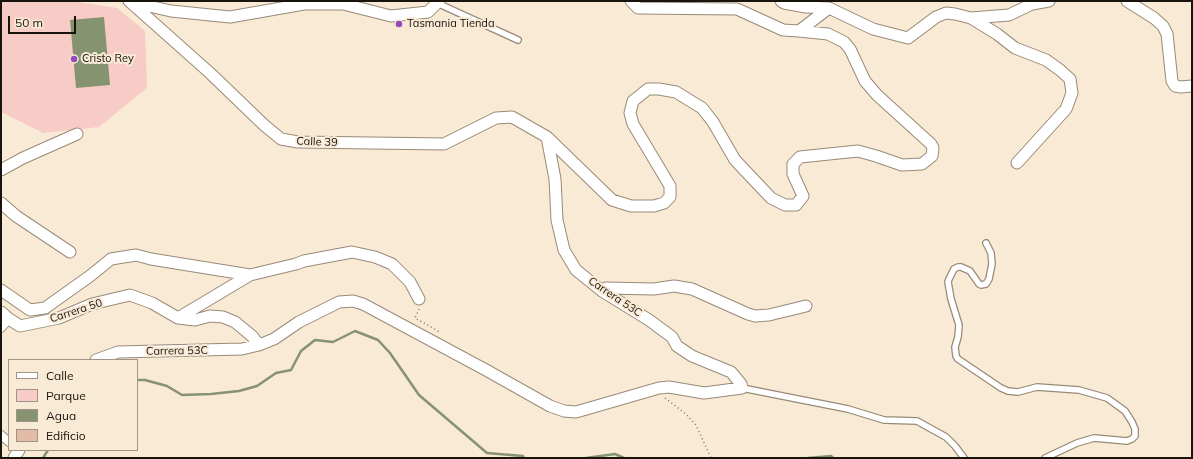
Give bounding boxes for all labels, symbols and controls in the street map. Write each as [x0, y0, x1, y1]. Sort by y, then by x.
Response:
scale bar [10, 8, 78, 34]
text: 50 m [15, 15, 43, 30]
place label: Tasmania Tienda [407, 17, 495, 31]
marker: Tasmania Tienda [394, 19, 404, 29]
place label: Cristo Rey [82, 52, 134, 66]
marker: Cristo Rey [69, 54, 79, 64]
street label: Calle 39 [296, 135, 338, 149]
street label: Carrera 53C [586, 274, 644, 320]
street label: Carrera 50 [48, 296, 104, 326]
street label: Carrera 53C [146, 344, 208, 358]
legend [8, 359, 138, 451]
text: Calle [46, 368, 73, 383]
text: Parque [46, 388, 86, 403]
text: Agua [46, 408, 76, 423]
text: Edificio [46, 428, 86, 443]

